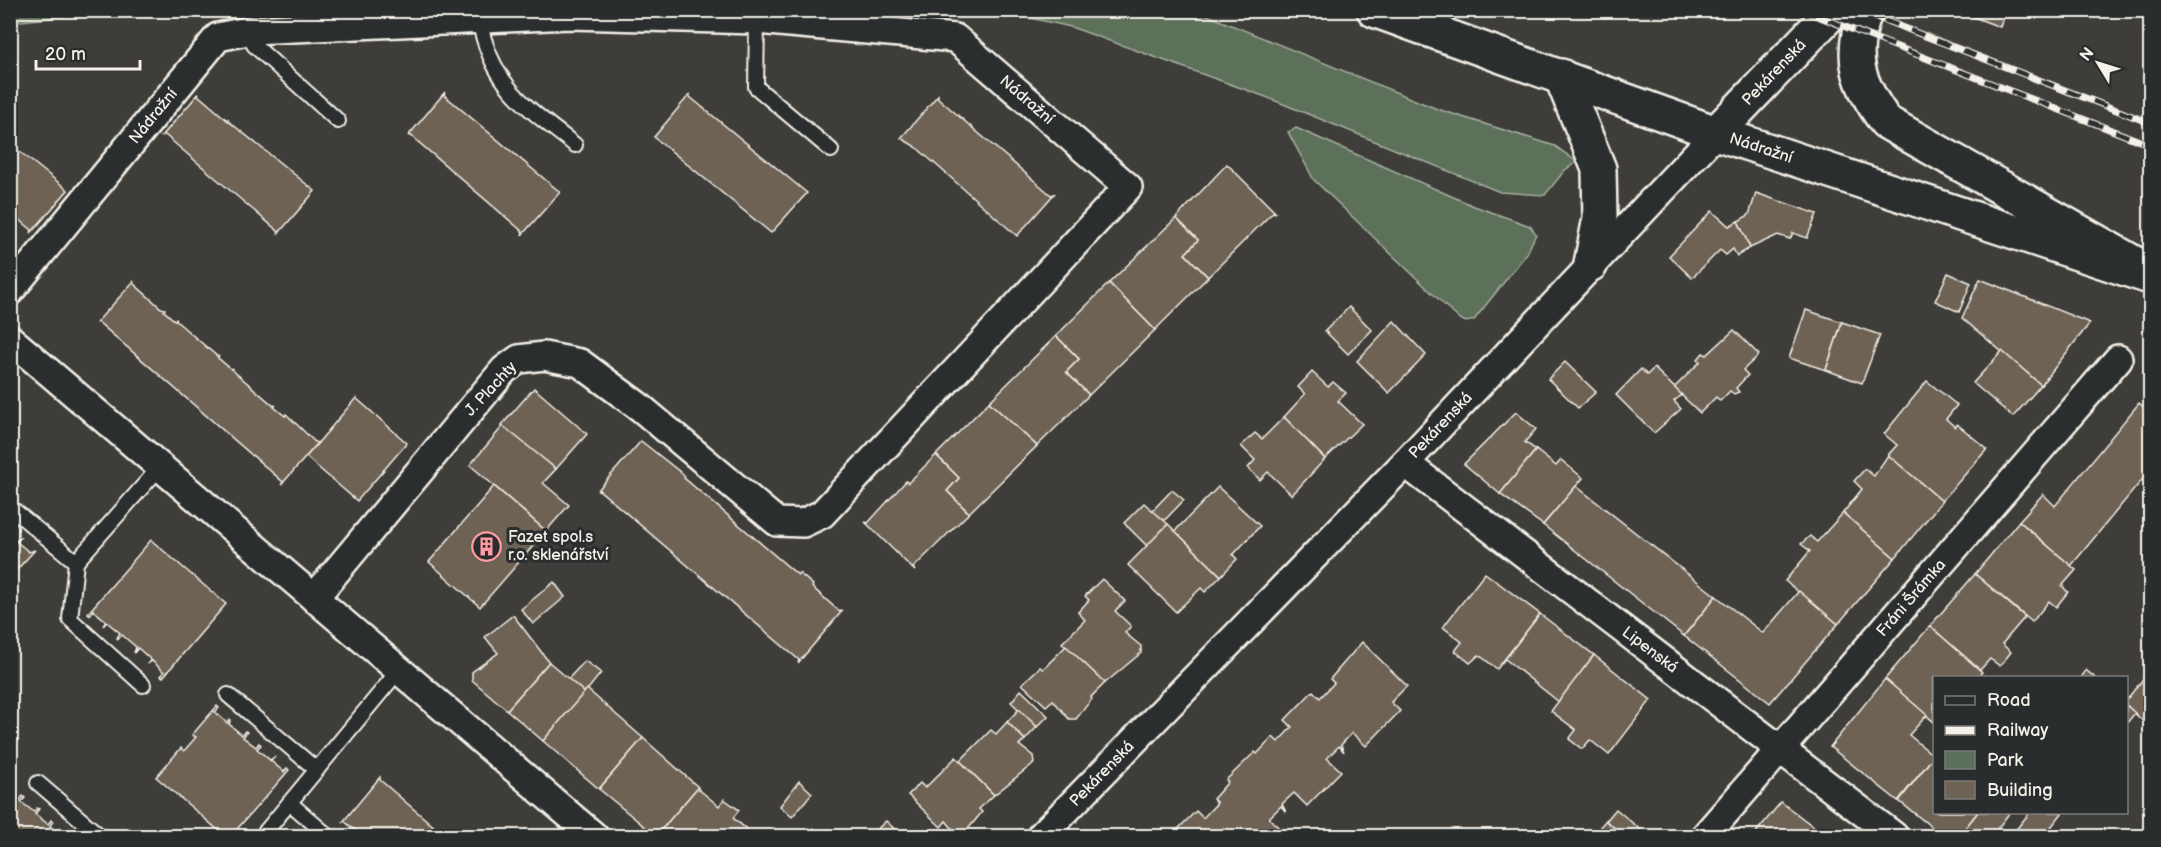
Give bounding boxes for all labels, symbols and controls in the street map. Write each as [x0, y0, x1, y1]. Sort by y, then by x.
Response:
scale bar [36, 33, 140, 71]
north arrow [2068, 33, 2128, 93]
street label: Pekárenská [1738, 35, 1810, 109]
text: 20 m [45, 44, 86, 65]
text: N [2076, 44, 2099, 65]
street label: Nádražní [996, 71, 1058, 129]
street label: Nádražní [125, 85, 181, 148]
street label: Nádražní [1727, 129, 1795, 167]
street label: J. Plachty [461, 357, 521, 420]
street label: Pekárenská [1405, 388, 1476, 462]
place label: Fazet spol.s r.o. sklenářství [508, 528, 609, 565]
building icon: Fazet spol.s r.o. sklenářství [471, 530, 503, 562]
street label: Fráni Šrámka [1873, 555, 1950, 640]
street label: Lipenská [1618, 622, 1682, 677]
legend [1933, 676, 2128, 814]
text: Road [1987, 690, 2031, 711]
text: Railway [1987, 720, 2049, 741]
street label: Pekárenská [1066, 737, 1138, 810]
text: Park [1987, 750, 2023, 771]
text: Building [1987, 780, 2053, 801]

